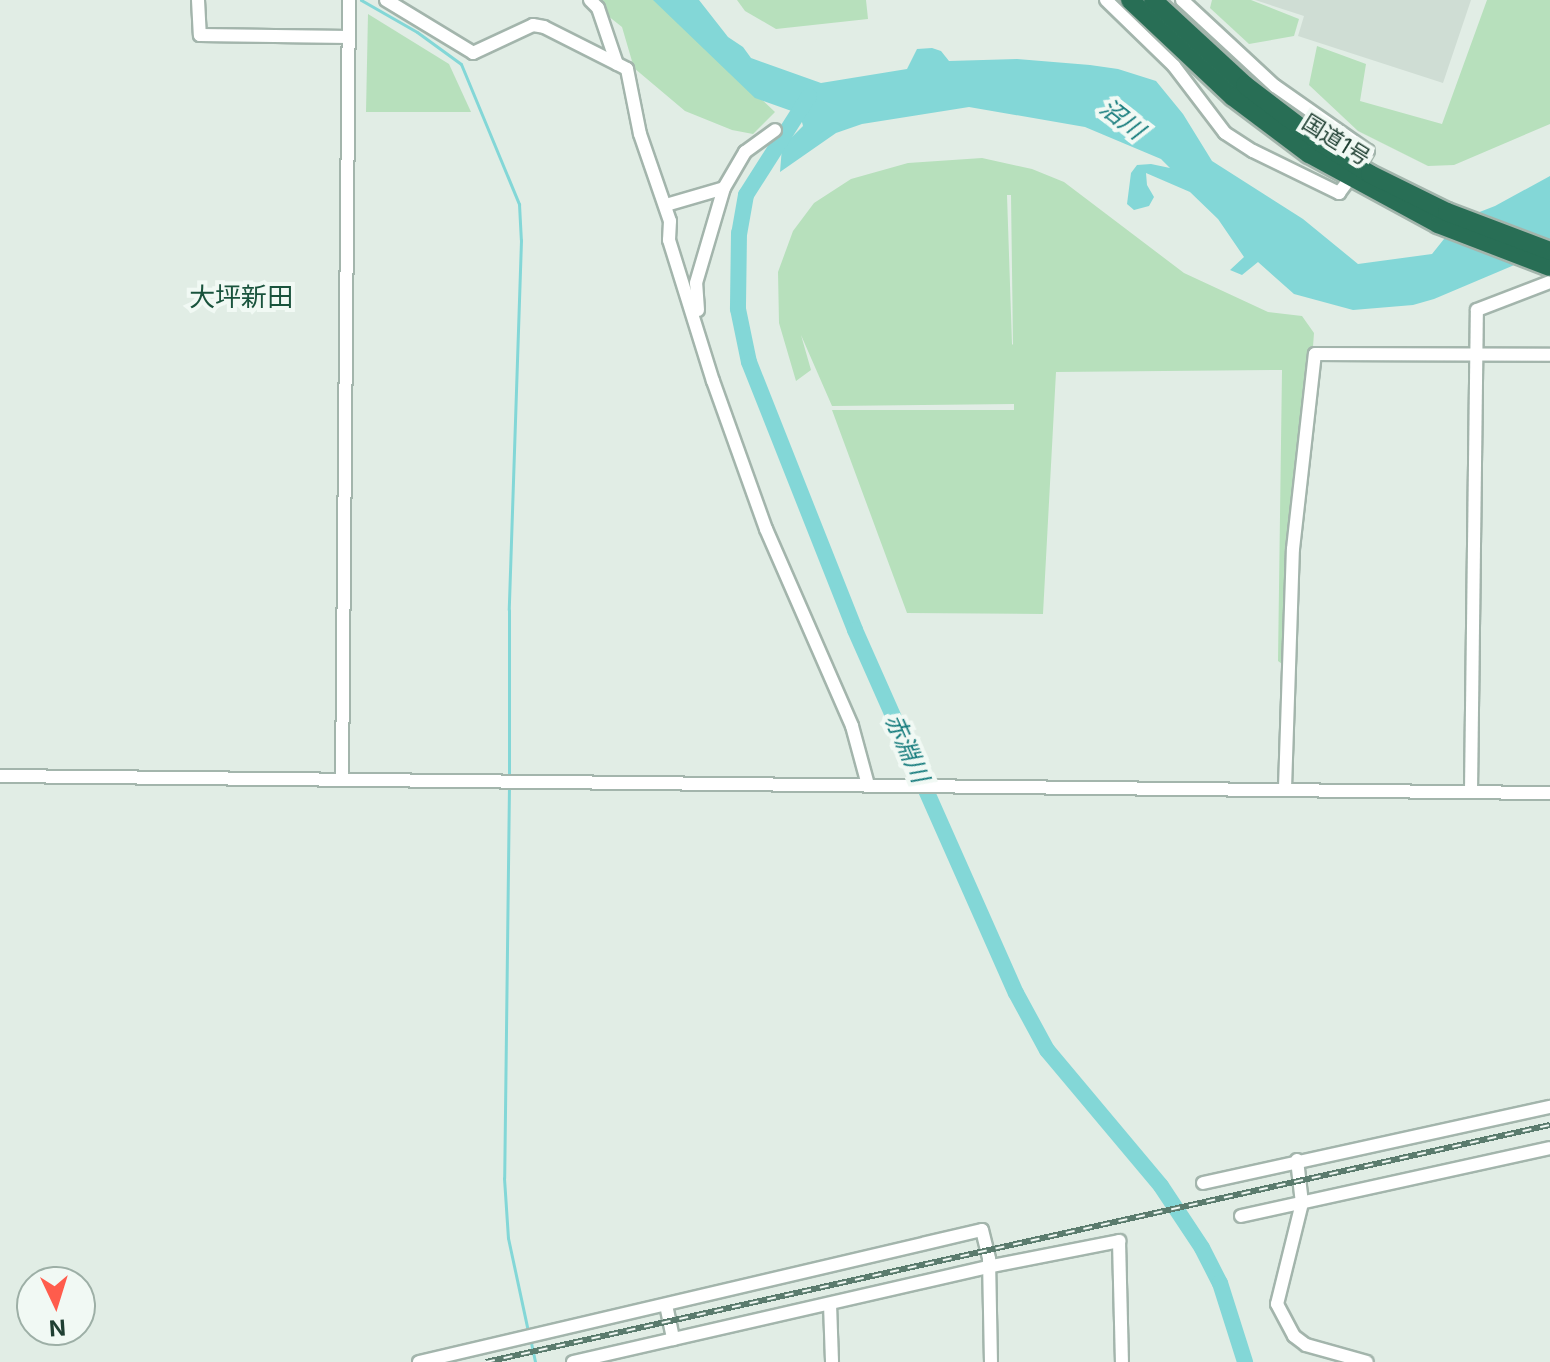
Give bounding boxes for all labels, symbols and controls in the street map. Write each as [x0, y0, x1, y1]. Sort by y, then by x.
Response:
water label: 沼川 [1094, 93, 1150, 145]
street label: 国道1号 [1297, 109, 1375, 171]
district label: 大坪新田 [189, 281, 293, 313]
water label: 赤淵川 [879, 709, 935, 787]
north arrow [16, 1266, 96, 1346]
text: N [48, 1314, 67, 1342]

